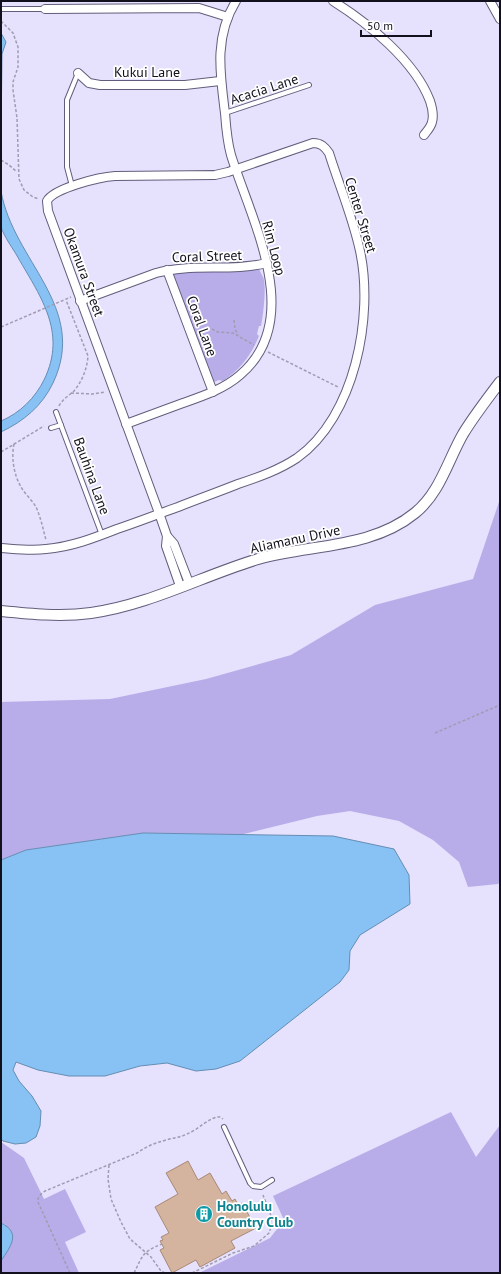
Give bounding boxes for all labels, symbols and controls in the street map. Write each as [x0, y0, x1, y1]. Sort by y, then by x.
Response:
scale bar [361, 12, 431, 38]
text: 50 m [367, 18, 393, 33]
street label: Kukui Lane [114, 63, 180, 81]
street label: Acacia Lane [228, 70, 300, 108]
street label: Center Street [341, 175, 381, 255]
street label: Rim Loop [258, 219, 290, 277]
street label: Okamura Street [60, 225, 109, 319]
street label: Coral Street [172, 246, 243, 266]
street label: Coral Lane [183, 293, 221, 359]
street label: Bauhina Lane [70, 435, 114, 517]
street label: Aliamanu Drive [248, 521, 342, 557]
place label: Honolulu Country Club [217, 1197, 294, 1231]
building icon: Honolulu Country Club [194, 1204, 214, 1224]

